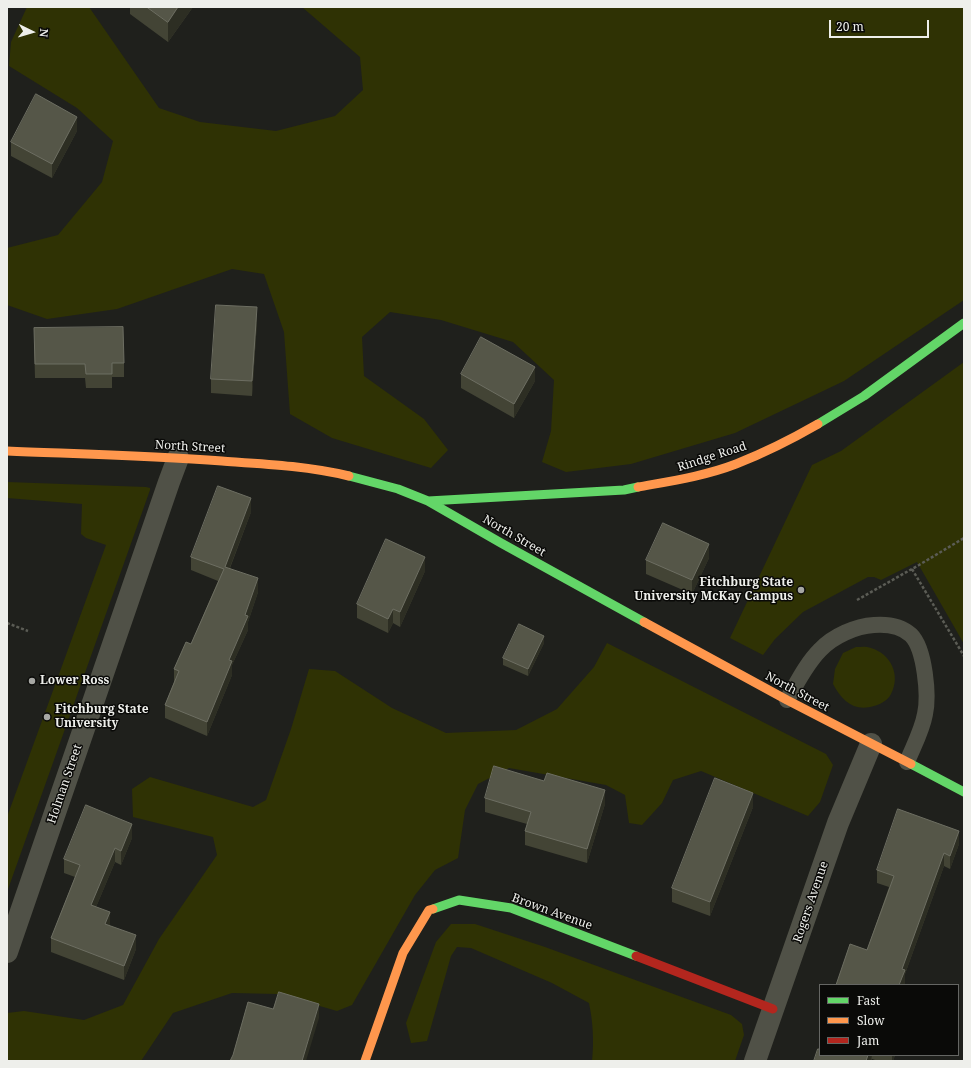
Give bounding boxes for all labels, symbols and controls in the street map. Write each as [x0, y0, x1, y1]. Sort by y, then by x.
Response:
north arrow [12, 12, 52, 52]
scale bar [831, 12, 931, 38]
text: 20 m [836, 18, 864, 35]
text: N [37, 28, 52, 38]
street label: North Street [155, 438, 225, 456]
street label: Rindge Road [676, 439, 748, 475]
street label: North Street [480, 512, 548, 560]
place label: Fitchburg State University McKay Campus [634, 576, 793, 604]
marker: Fitchburg State University McKay Campus [796, 585, 806, 595]
street label: North Street [763, 669, 831, 715]
place label: Lower Ross [40, 674, 109, 688]
marker: Lower Ross [27, 676, 37, 686]
place label: Fitchburg State University [55, 703, 149, 731]
marker: Fitchburg State University [42, 712, 52, 722]
street label: Holman Street [45, 743, 85, 825]
street label: Rogers Avenue [790, 860, 832, 944]
street label: Brown Avenue [510, 891, 594, 933]
legend [819, 984, 959, 1056]
text: Fast [857, 992, 880, 1009]
text: Slow [857, 1012, 885, 1029]
text: Jam [857, 1032, 879, 1049]

